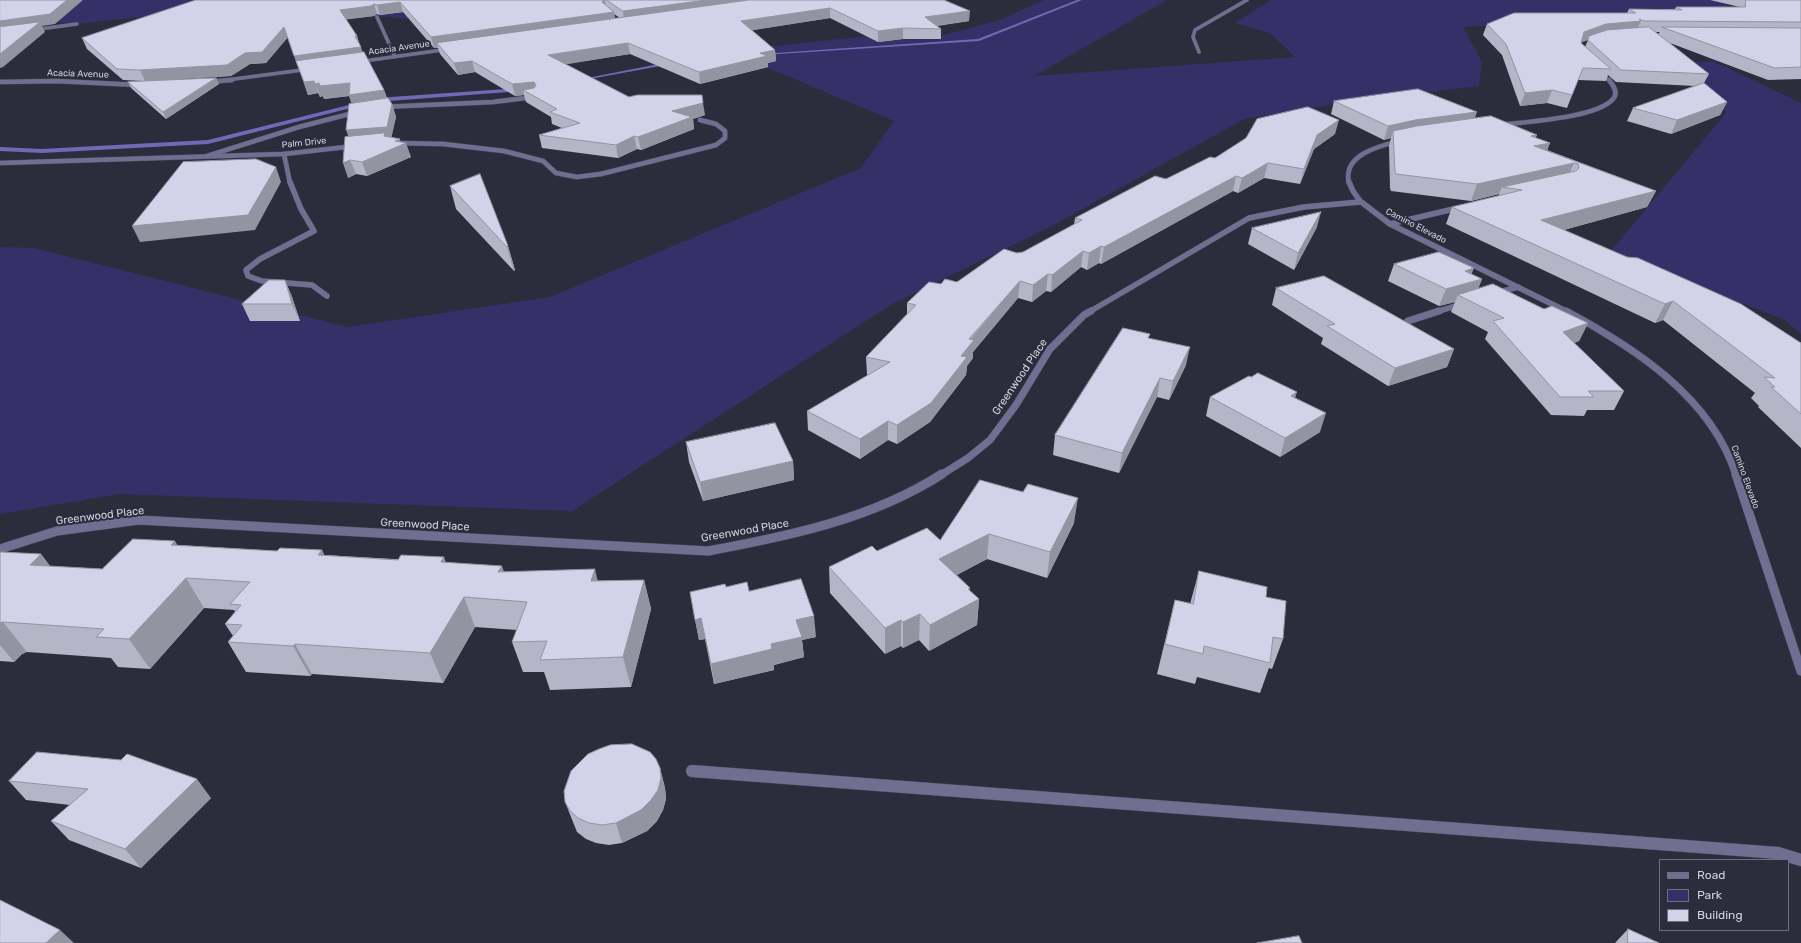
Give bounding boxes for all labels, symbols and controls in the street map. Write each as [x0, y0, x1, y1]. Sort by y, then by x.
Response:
street label: Acacia Avenue [368, 38, 430, 58]
street label: Acacia Avenue [47, 68, 109, 80]
street label: Palm Drive [281, 135, 327, 151]
street label: Camino Elevado [1384, 206, 1448, 246]
street label: Greenwood Place [990, 336, 1050, 418]
street label: Camino Elevado [1729, 444, 1761, 510]
street label: Greenwood Place [55, 504, 145, 528]
street label: Greenwood Place [380, 516, 470, 534]
street label: Greenwood Place [700, 517, 790, 545]
legend [1659, 859, 1789, 931]
text: Road [1697, 868, 1725, 882]
text: Park [1697, 888, 1722, 902]
text: Building [1697, 908, 1743, 922]

